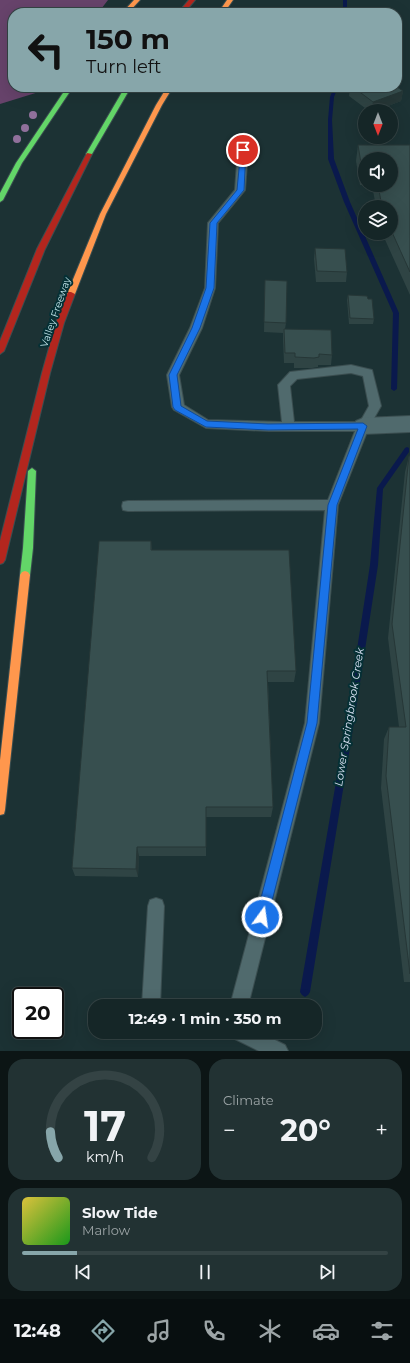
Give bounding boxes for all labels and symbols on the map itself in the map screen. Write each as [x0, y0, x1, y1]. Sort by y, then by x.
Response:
north arrow [358, 104, 398, 144]
pin [226, 133, 260, 167]
street label: Valley Freeway [37, 275, 74, 349]
water label: Lower Springbrook Creek [331, 646, 367, 787]
position arrow [241, 896, 283, 938]
speed limit sign: 20 [12, 987, 64, 1039]

